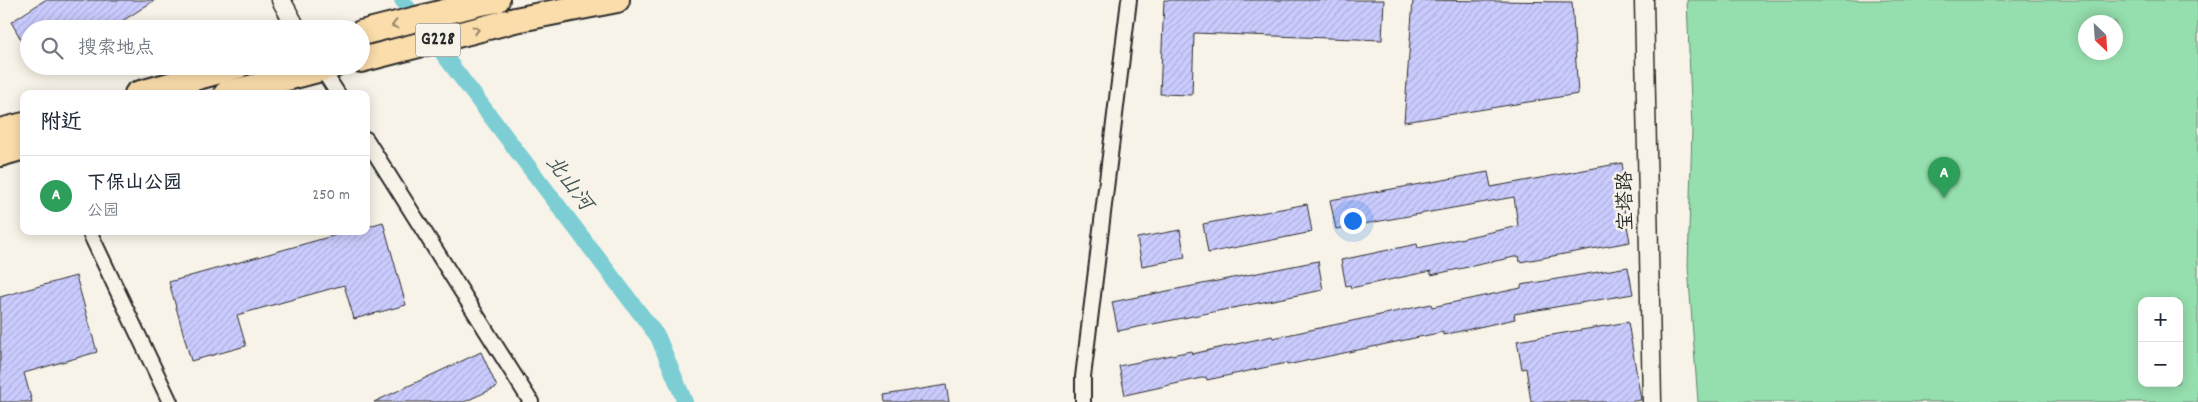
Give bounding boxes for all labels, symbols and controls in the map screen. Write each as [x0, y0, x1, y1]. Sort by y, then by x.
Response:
north arrow [2078, 15, 2123, 60]
one-way arrow [391, 19, 399, 29]
search box [20, 20, 370, 75]
road number: G228 [416, 24, 460, 56]
one-way arrow [472, 26, 480, 36]
icon: search [38, 34, 66, 62]
text: 搜索地点 [78, 36, 154, 63]
text: 附近 [40, 109, 82, 139]
water label: 北山河 [537, 150, 601, 221]
pin: A [1928, 157, 1960, 198]
street label: 宝塔路 [1612, 170, 1642, 231]
text: 下保山公园 [87, 171, 182, 198]
text: A [52, 184, 60, 207]
text: 250 m [312, 184, 350, 207]
text: 公园 [87, 200, 119, 223]
your location [1340, 208, 1366, 234]
map controls [2138, 297, 2183, 387]
button: + [2138, 297, 2183, 342]
button: − [2138, 342, 2183, 387]

